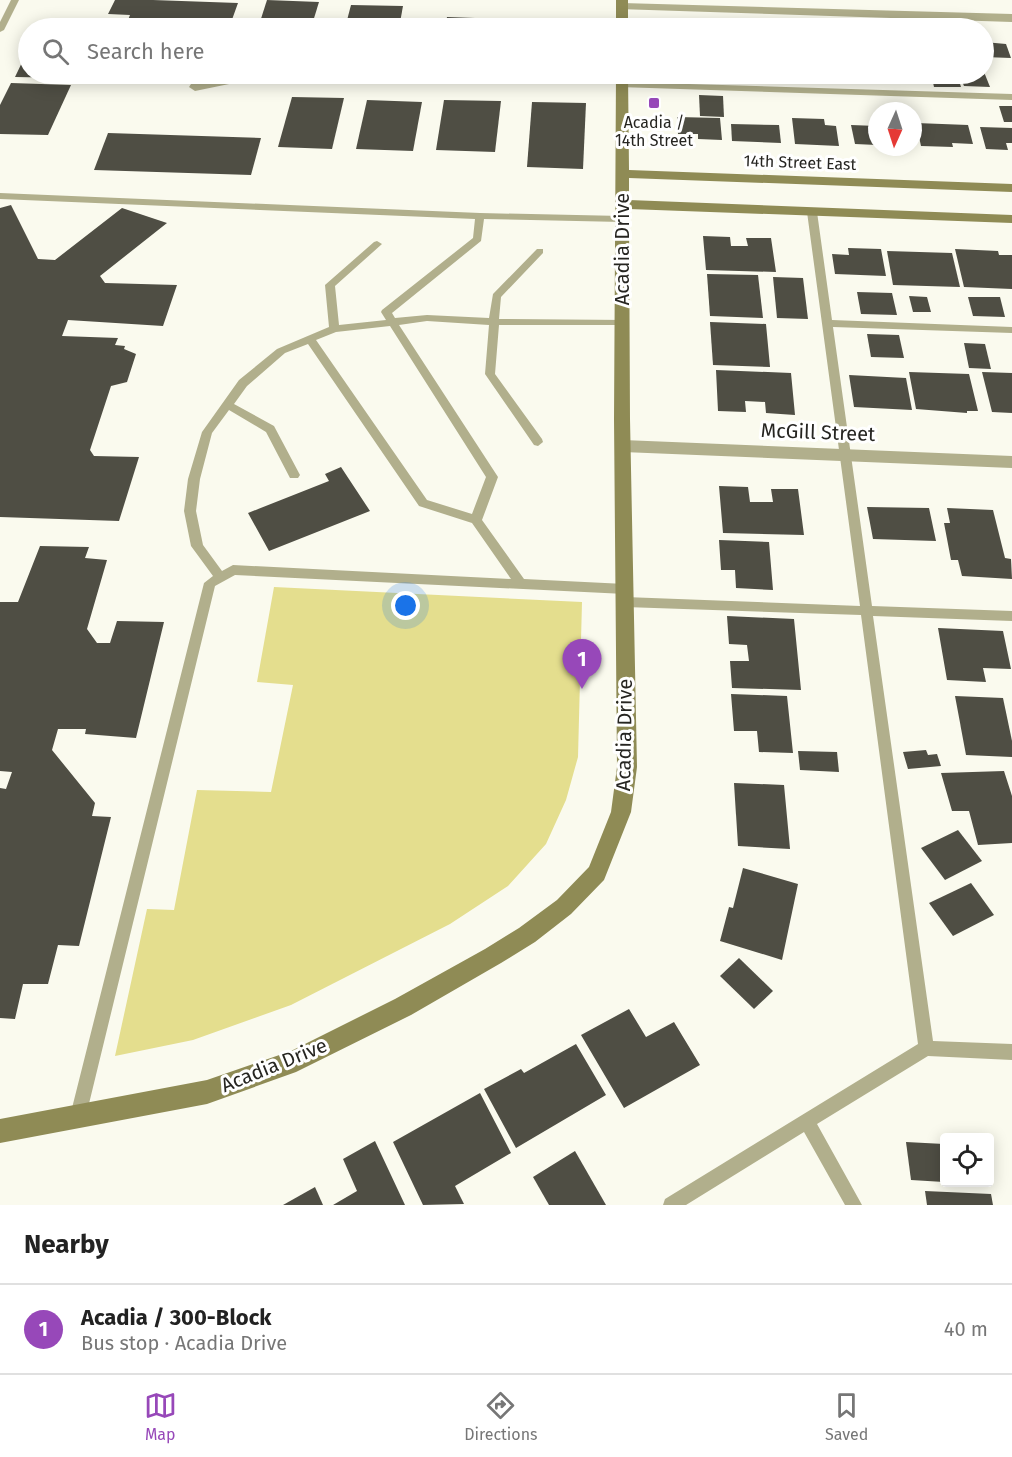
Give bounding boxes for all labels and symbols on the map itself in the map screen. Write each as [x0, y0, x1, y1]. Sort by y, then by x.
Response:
marker: Acadia / 14th Street [647, 96, 661, 110]
north arrow [868, 102, 922, 156]
place label: Acadia / 14th Street [615, 113, 693, 150]
street label: 14th Street East [743, 151, 857, 174]
street label: Acadia Drive [610, 193, 634, 305]
street label: McGill Street [760, 418, 876, 446]
your location [391, 591, 420, 620]
pin: 1 [562, 640, 602, 689]
street label: Acadia Drive [611, 679, 637, 791]
street label: Acadia Drive [217, 1033, 331, 1097]

